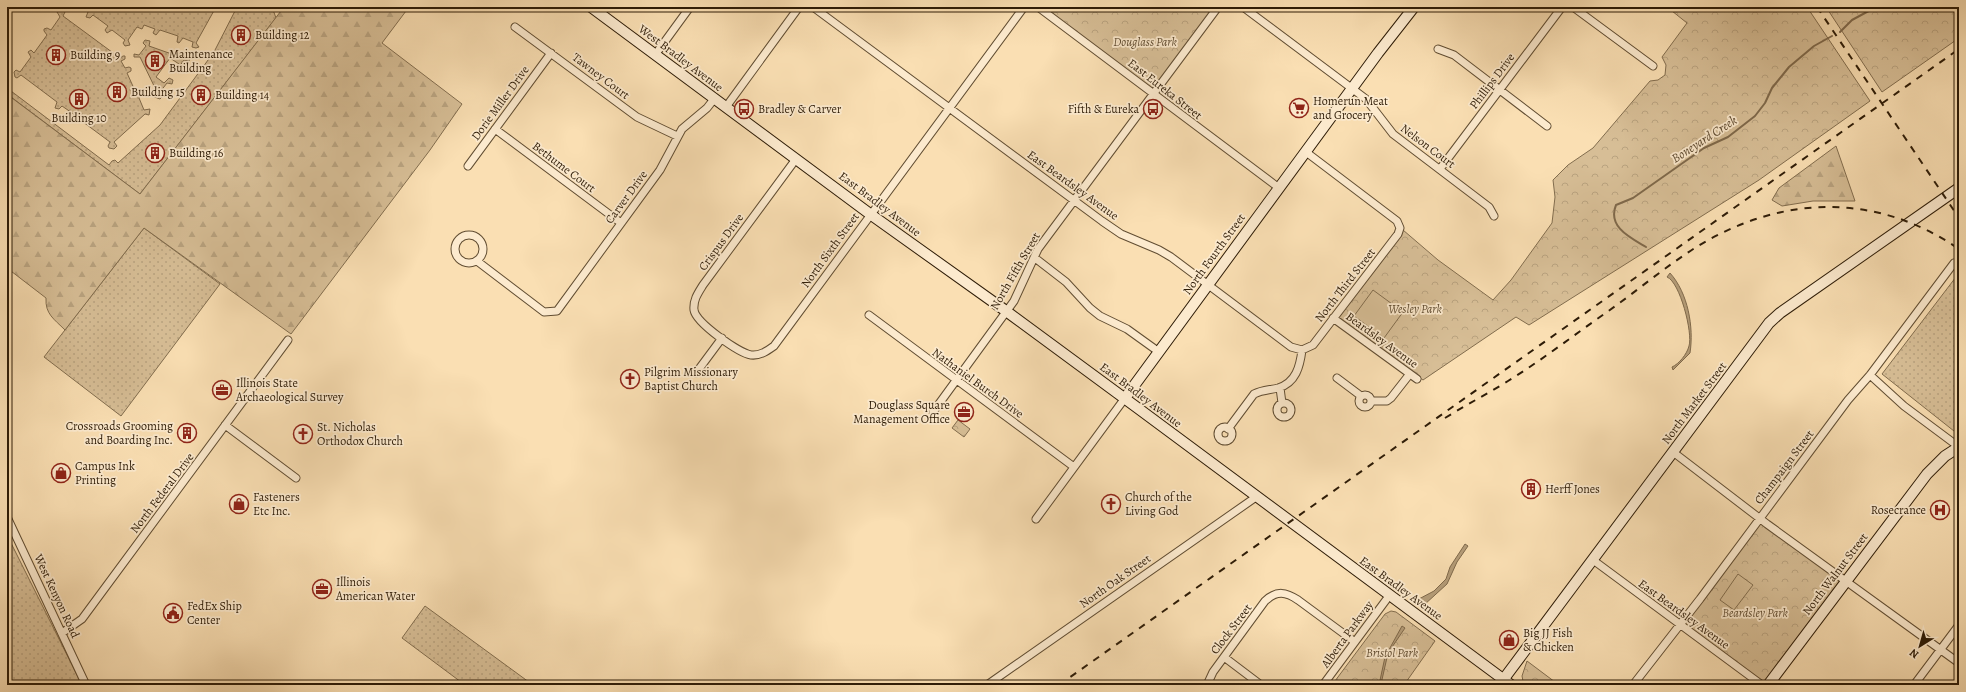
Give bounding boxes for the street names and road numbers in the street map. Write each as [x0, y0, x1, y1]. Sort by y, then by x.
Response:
street label: West Bradley Avenue [635, 20, 727, 95]
street label: Tawney Court [569, 49, 633, 103]
street label: Phillips Drive [1466, 50, 1518, 112]
street label: East Eureka Street [1125, 55, 1205, 123]
street label: Dorie Miller Drive [467, 62, 533, 144]
street label: Nelson Court [1397, 120, 1459, 172]
street label: Bethume Court [529, 138, 599, 196]
street label: East Beardsley Avenue [1024, 146, 1122, 224]
street label: Carver Drive [601, 167, 651, 227]
street label: East Bradley Avenue [836, 168, 924, 240]
street label: North Sixth Street [797, 209, 863, 291]
street label: Crispus Drive [695, 210, 747, 274]
street label: North Fourth Street [1179, 210, 1249, 298]
street label: North Fifth Street [986, 229, 1044, 313]
street label: North Third Street [1311, 245, 1379, 325]
street label: Beardsley Avenue [1343, 308, 1421, 372]
street label: Nathaniel Burch Drive [929, 344, 1027, 422]
street label: East Bradley Avenue [1097, 359, 1185, 431]
street label: North Market Street [1658, 359, 1730, 447]
street label: Champaign Street [1751, 427, 1817, 507]
street label: North Federal Drive [126, 450, 198, 536]
street label: North Walnut Street [1799, 529, 1871, 618]
street label: North Oak Street [1076, 550, 1154, 611]
street label: West Kenyon Road [30, 551, 84, 641]
street label: East Bradley Avenue [1356, 552, 1446, 624]
street label: East Beardsley Avenue [1635, 575, 1733, 653]
street label: Alberta Parkway [1317, 597, 1377, 672]
street label: Clock Street [1207, 600, 1255, 658]

